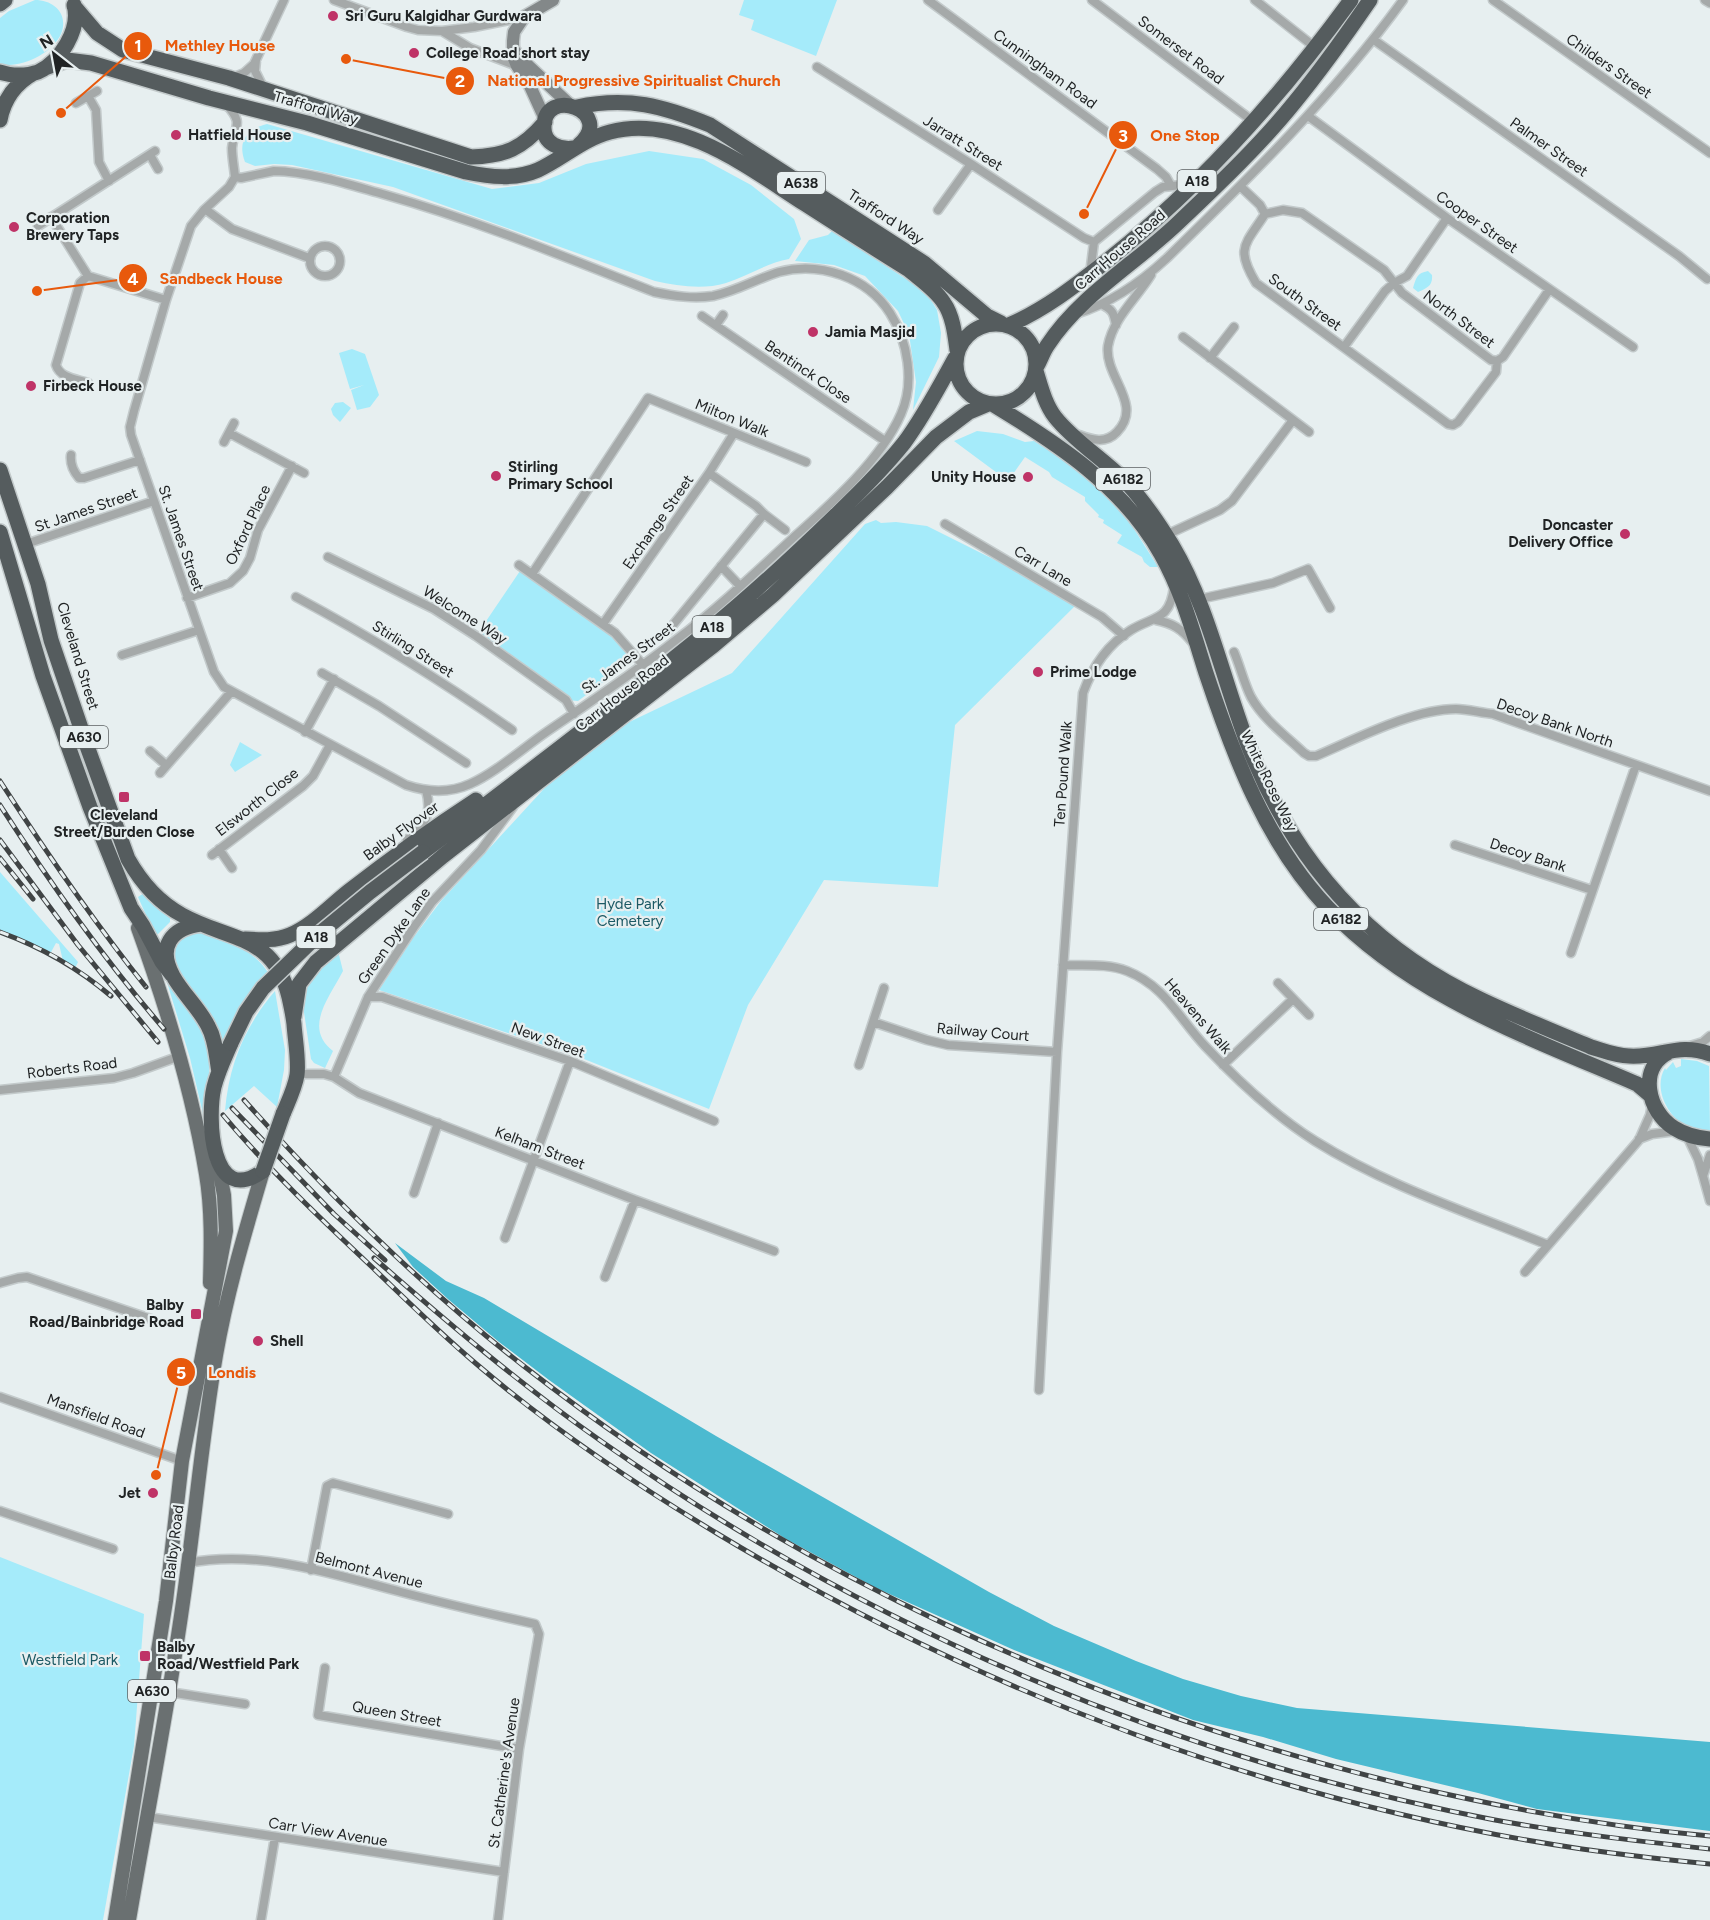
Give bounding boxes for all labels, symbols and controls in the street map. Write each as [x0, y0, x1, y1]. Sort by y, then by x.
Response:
place label: Sri Guru Kalgidhar Gurdwara [345, 7, 542, 25]
marker: Sri Guru Kalgidhar Gurdwara [326, 9, 340, 23]
street label: Somerset Road [1134, 12, 1228, 88]
north arrow [24, 24, 84, 84]
street label: Cunningham Road [990, 25, 1100, 113]
callout: Methley House [123, 29, 288, 63]
text: N [36, 30, 57, 53]
street label: Childers Street [1563, 30, 1656, 102]
text: 1 [134, 35, 142, 57]
text: Methley House [165, 36, 275, 55]
place label: College Road short stay [426, 44, 590, 62]
marker: College Road short stay [407, 46, 421, 60]
callout: National Progressive Spiritualist Church [445, 64, 793, 98]
text: 2 [455, 70, 465, 92]
text: National Progressive Spiritualist Church [487, 71, 781, 90]
street label: Trafford Way [272, 87, 360, 129]
street label: Jarratt Street [920, 111, 1006, 175]
street label: Palmer Street [1506, 113, 1592, 181]
callout: One Stop [1108, 118, 1231, 152]
text: 3 [1118, 125, 1128, 147]
place label: Hatfield House [188, 126, 292, 144]
text: One Stop [1150, 126, 1220, 145]
marker: Hatfield House [169, 128, 183, 142]
road number: A18 [1178, 170, 1216, 192]
road number: A638 [777, 172, 825, 194]
street label: Trafford Way [845, 186, 927, 248]
street label: Cooper Street [1432, 187, 1522, 257]
street label: Carr House Road [1071, 206, 1169, 294]
place label: Corporation Brewery Taps [26, 209, 119, 244]
marker: Corporation Brewery Taps [7, 220, 21, 234]
callout: Sandbeck House [118, 261, 295, 295]
text: 4 [127, 268, 139, 290]
text: Sandbeck House [159, 269, 283, 288]
street label: South Street [1265, 269, 1345, 335]
street label: North Street [1420, 286, 1499, 352]
place label: Jamia Masjid [825, 323, 915, 341]
marker: Jamia Masjid [806, 325, 820, 339]
street label: Bentinck Close [761, 336, 855, 408]
place label: Firbeck House [43, 377, 142, 395]
marker: Firbeck House [24, 379, 38, 393]
street label: Milton Walk [693, 395, 772, 441]
place label: Stirling Primary School [508, 458, 613, 493]
place label: Unity House [931, 468, 1017, 486]
road number: A6182 [1096, 468, 1150, 490]
marker: Stirling Primary School [489, 469, 503, 483]
marker: Unity House [1021, 470, 1035, 484]
street label: Exchange Street [619, 471, 697, 573]
street label: Oxford Place [222, 482, 274, 568]
street label: St. James Street [154, 483, 208, 594]
street label: St James Street [32, 484, 140, 536]
place label: Doncaster Delivery Office [1508, 516, 1614, 551]
marker: Doncaster Delivery Office [1618, 527, 1632, 541]
street label: Carr Lane [1011, 542, 1075, 590]
street label: Welcome Way [420, 582, 511, 648]
street label: Cleveland Street [53, 600, 103, 712]
road number: A18 [692, 616, 732, 638]
street label: Stirling Street [369, 617, 458, 681]
street label: St. James Street [578, 618, 678, 698]
street label: Carr House Road [572, 651, 672, 735]
place label: Prime Lodge [1050, 663, 1137, 681]
marker: Prime Lodge [1031, 665, 1045, 679]
street label: Decoy Bank North [1494, 695, 1616, 751]
street label: Ten Pound Walk [1050, 720, 1076, 828]
road number: A630 [60, 726, 108, 748]
street label: White Rose Way [1237, 728, 1301, 834]
street label: Elsworth Close [212, 764, 302, 840]
marker: Cleveland Street/Burden Close [117, 790, 131, 804]
street label: Balby Flyover [360, 798, 442, 864]
place label: Cleveland Street/Burden Close [53, 806, 195, 841]
street label: Decoy Bank [1488, 834, 1569, 876]
street label: Green Dyke Lane [354, 884, 434, 988]
park label: Hyde Park Cemetery [596, 895, 665, 930]
road number: A6182 [1314, 908, 1368, 930]
road number: A18 [296, 926, 336, 948]
street label: Heavens Walk [1160, 975, 1236, 1058]
street label: New Street [509, 1018, 588, 1062]
street label: Railway Court [936, 1019, 1031, 1045]
street label: Roberts Road [26, 1054, 118, 1082]
street label: Kelham Street [492, 1123, 588, 1174]
place label: Balby Road/Bainbridge Road [29, 1296, 184, 1331]
marker: Balby Road/Bainbridge Road [189, 1307, 203, 1321]
place label: Shell [270, 1332, 303, 1350]
marker: Shell [251, 1334, 265, 1348]
callout: Londis [166, 1355, 268, 1389]
text: 5 [176, 1362, 186, 1384]
text: Londis [208, 1363, 257, 1382]
street label: Mansfield Road [44, 1390, 148, 1442]
place label: Jet [118, 1484, 141, 1502]
marker: Jet [146, 1486, 160, 1500]
street label: Balby Road [161, 1504, 187, 1580]
street label: Belmont Avenue [313, 1548, 425, 1592]
place label: Balby Road/Westfield Park [157, 1638, 299, 1673]
marker: Balby Road/Westfield Park [138, 1649, 152, 1663]
park label: Westfield Park [22, 1651, 119, 1669]
road number: A630 [128, 1680, 176, 1702]
street label: Queen Street [351, 1697, 443, 1731]
street label: St. Catherine's Avenue [485, 1697, 523, 1849]
street label: Carr View Avenue [267, 1814, 389, 1850]

